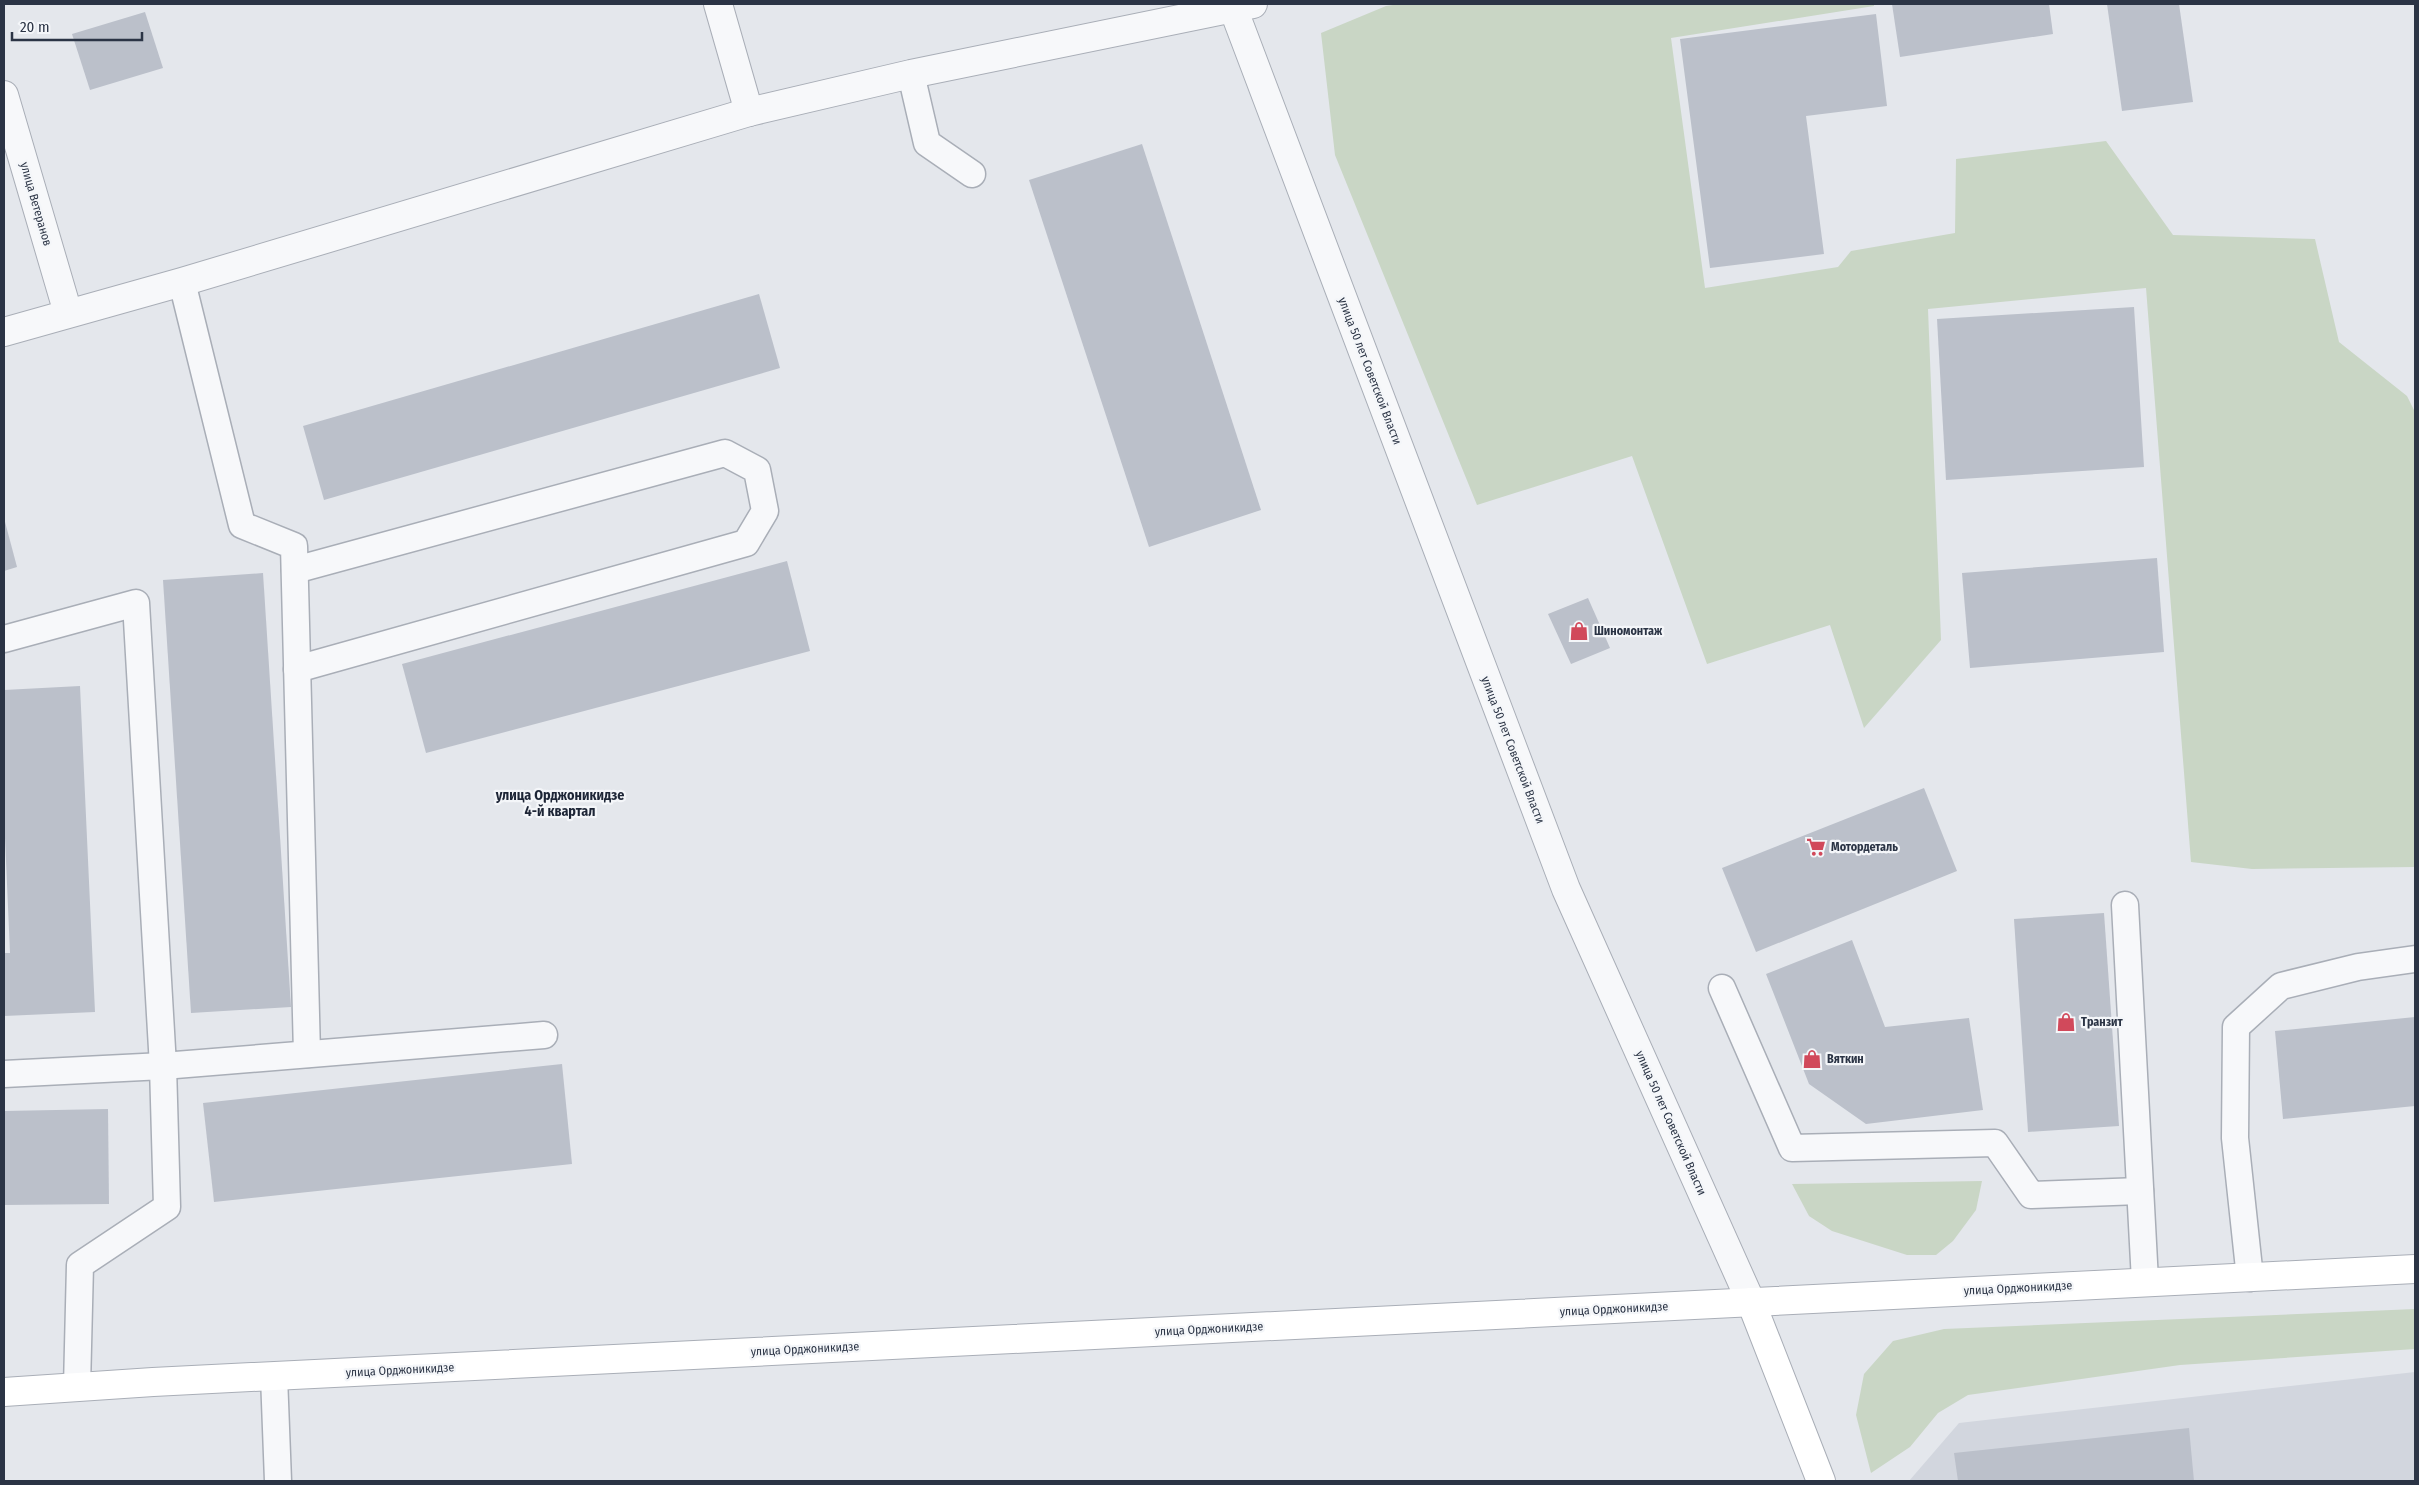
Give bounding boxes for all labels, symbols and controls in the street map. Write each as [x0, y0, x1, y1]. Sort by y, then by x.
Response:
scale bar [12, 10, 142, 42]
text: 20 m [20, 18, 50, 36]
street label: улица Ветеранов [17, 160, 55, 248]
street label: улица 50 лет Советской Власти [1335, 295, 1405, 447]
shop icon: Шиномонтаж [1568, 620, 1590, 642]
place label: Шиномонтаж [1594, 624, 1663, 638]
street label: улица 50 лет Советской Власти [1478, 674, 1548, 826]
district label: улица Орджоникидзе 4-й квартал [495, 787, 624, 820]
supermarket icon: Мотордеталь [1805, 836, 1827, 858]
place label: Мотордеталь [1831, 840, 1898, 854]
shop icon: Транзит [2055, 1011, 2077, 1033]
place label: Транзит [2081, 1015, 2123, 1029]
shop icon: Вяткин [1801, 1048, 1823, 1070]
street label: улица 50 лет Советской Власти [1633, 1049, 1709, 1197]
place label: Вяткин [1827, 1052, 1864, 1066]
street label: улица Орджоникидзе [1963, 1278, 2073, 1298]
street label: улица Орджоникидзе [1559, 1299, 1669, 1319]
street label: улица Орджоникидзе [1154, 1319, 1264, 1339]
street label: улица Орджоникидзе [750, 1339, 860, 1359]
street label: улица Орджоникидзе [345, 1360, 455, 1380]

